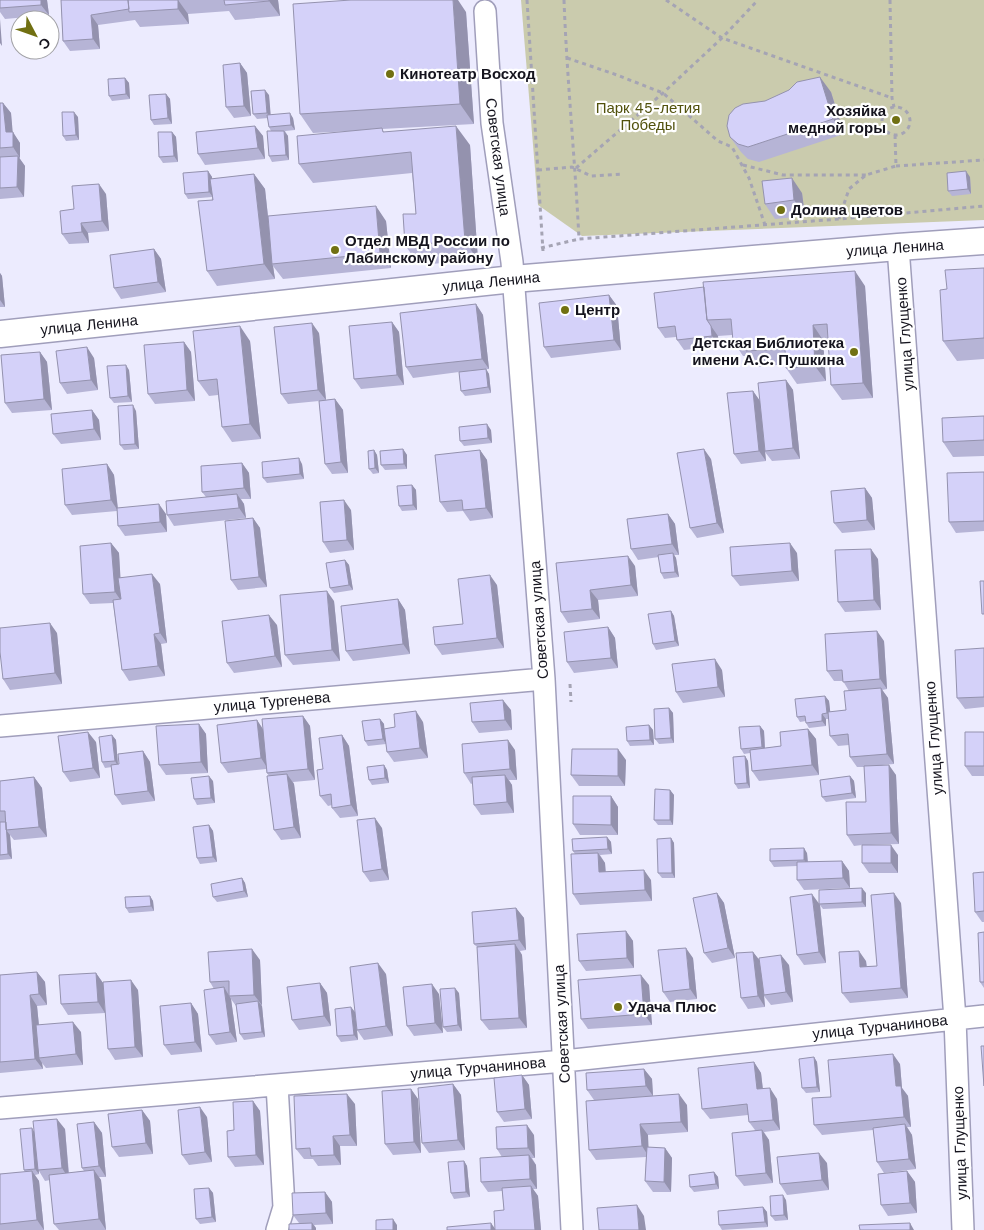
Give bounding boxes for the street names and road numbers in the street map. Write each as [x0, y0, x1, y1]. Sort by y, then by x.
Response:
street label: Советская улица [482, 97, 514, 218]
street label: улица Ленина [846, 236, 945, 260]
street label: улица Ленина [441, 268, 541, 296]
street label: улица Глущенко [892, 277, 918, 391]
street label: улица Ленина [39, 311, 139, 339]
street label: Советская улица [526, 559, 552, 680]
street label: улица Глущенко [921, 681, 947, 795]
street label: улица Тургенева [213, 688, 332, 716]
street label: Советская улица [550, 964, 574, 1084]
street label: улица Турчанинова [812, 1011, 949, 1043]
street label: улица Турчанинова [410, 1053, 547, 1083]
street label: улица Глущенко [949, 1086, 971, 1200]

